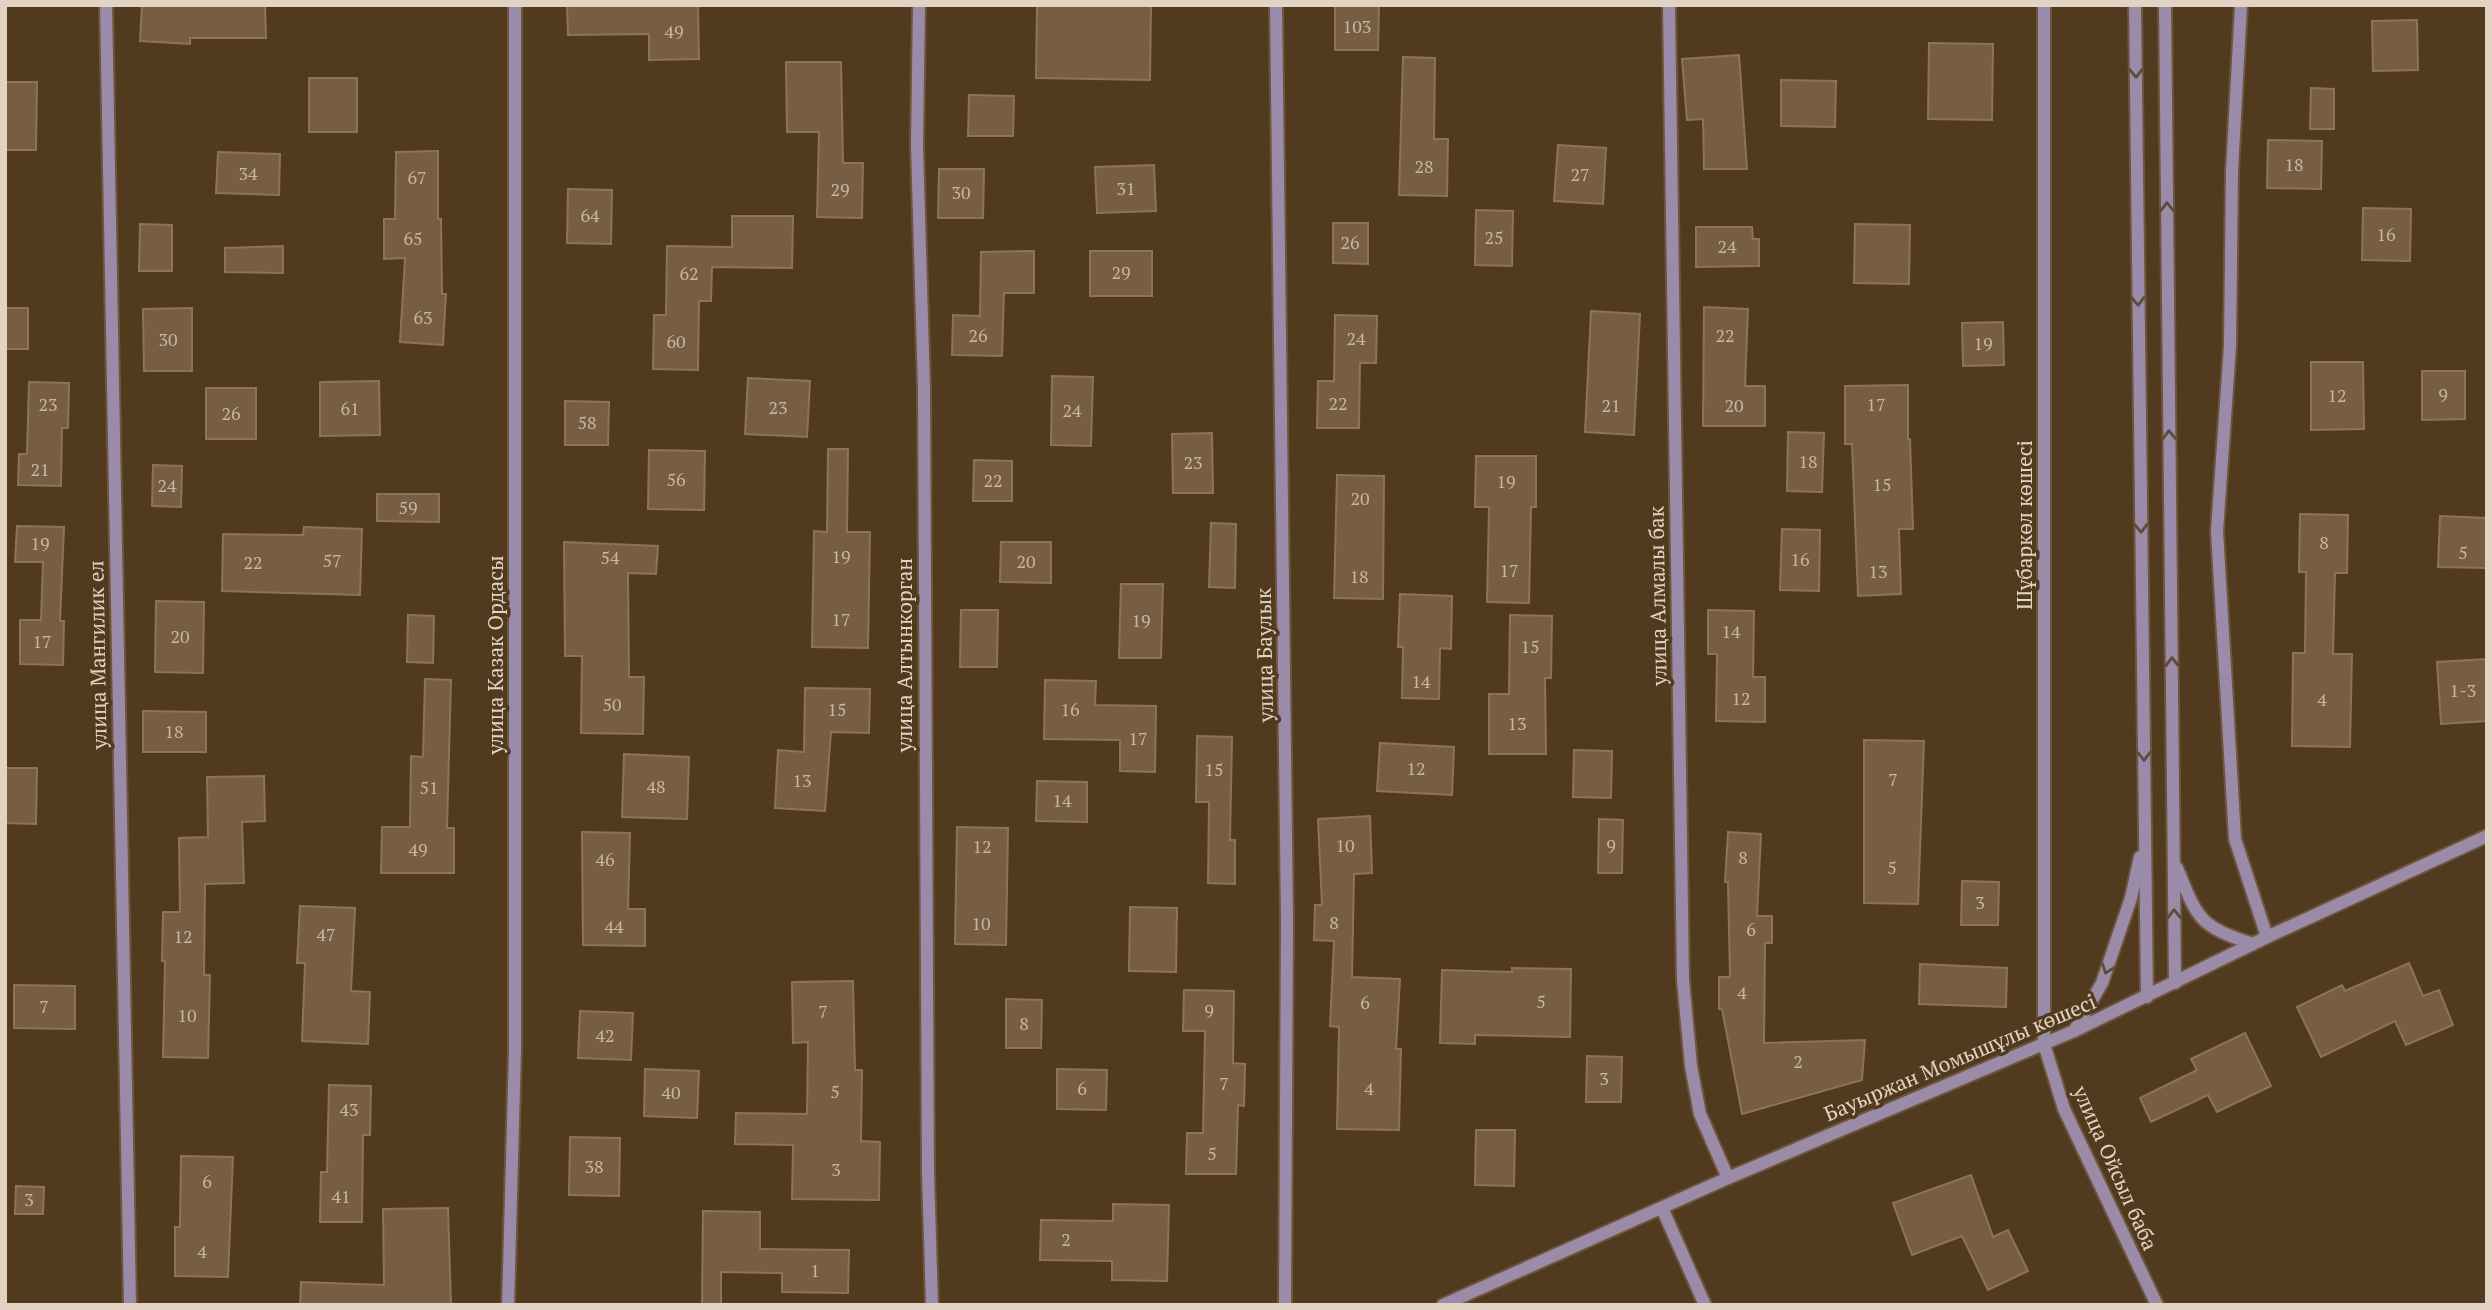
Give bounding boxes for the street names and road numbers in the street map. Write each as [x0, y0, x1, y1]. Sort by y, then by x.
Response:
street label: Шұбаркөл көшесі [2010, 440, 2038, 610]
street label: улица Алмалы бак [1641, 505, 1673, 687]
street label: улица Казак Ордасы [481, 555, 509, 756]
street label: улица Алтынкорган [890, 558, 918, 753]
street label: улица Мангилик ел [81, 560, 113, 751]
street label: улица Баулык [1249, 587, 1279, 724]
street label: Бауыржан Момышұлы көшесі [1819, 987, 2100, 1127]
street label: улица Ойсыл баба [2067, 1080, 2165, 1255]

